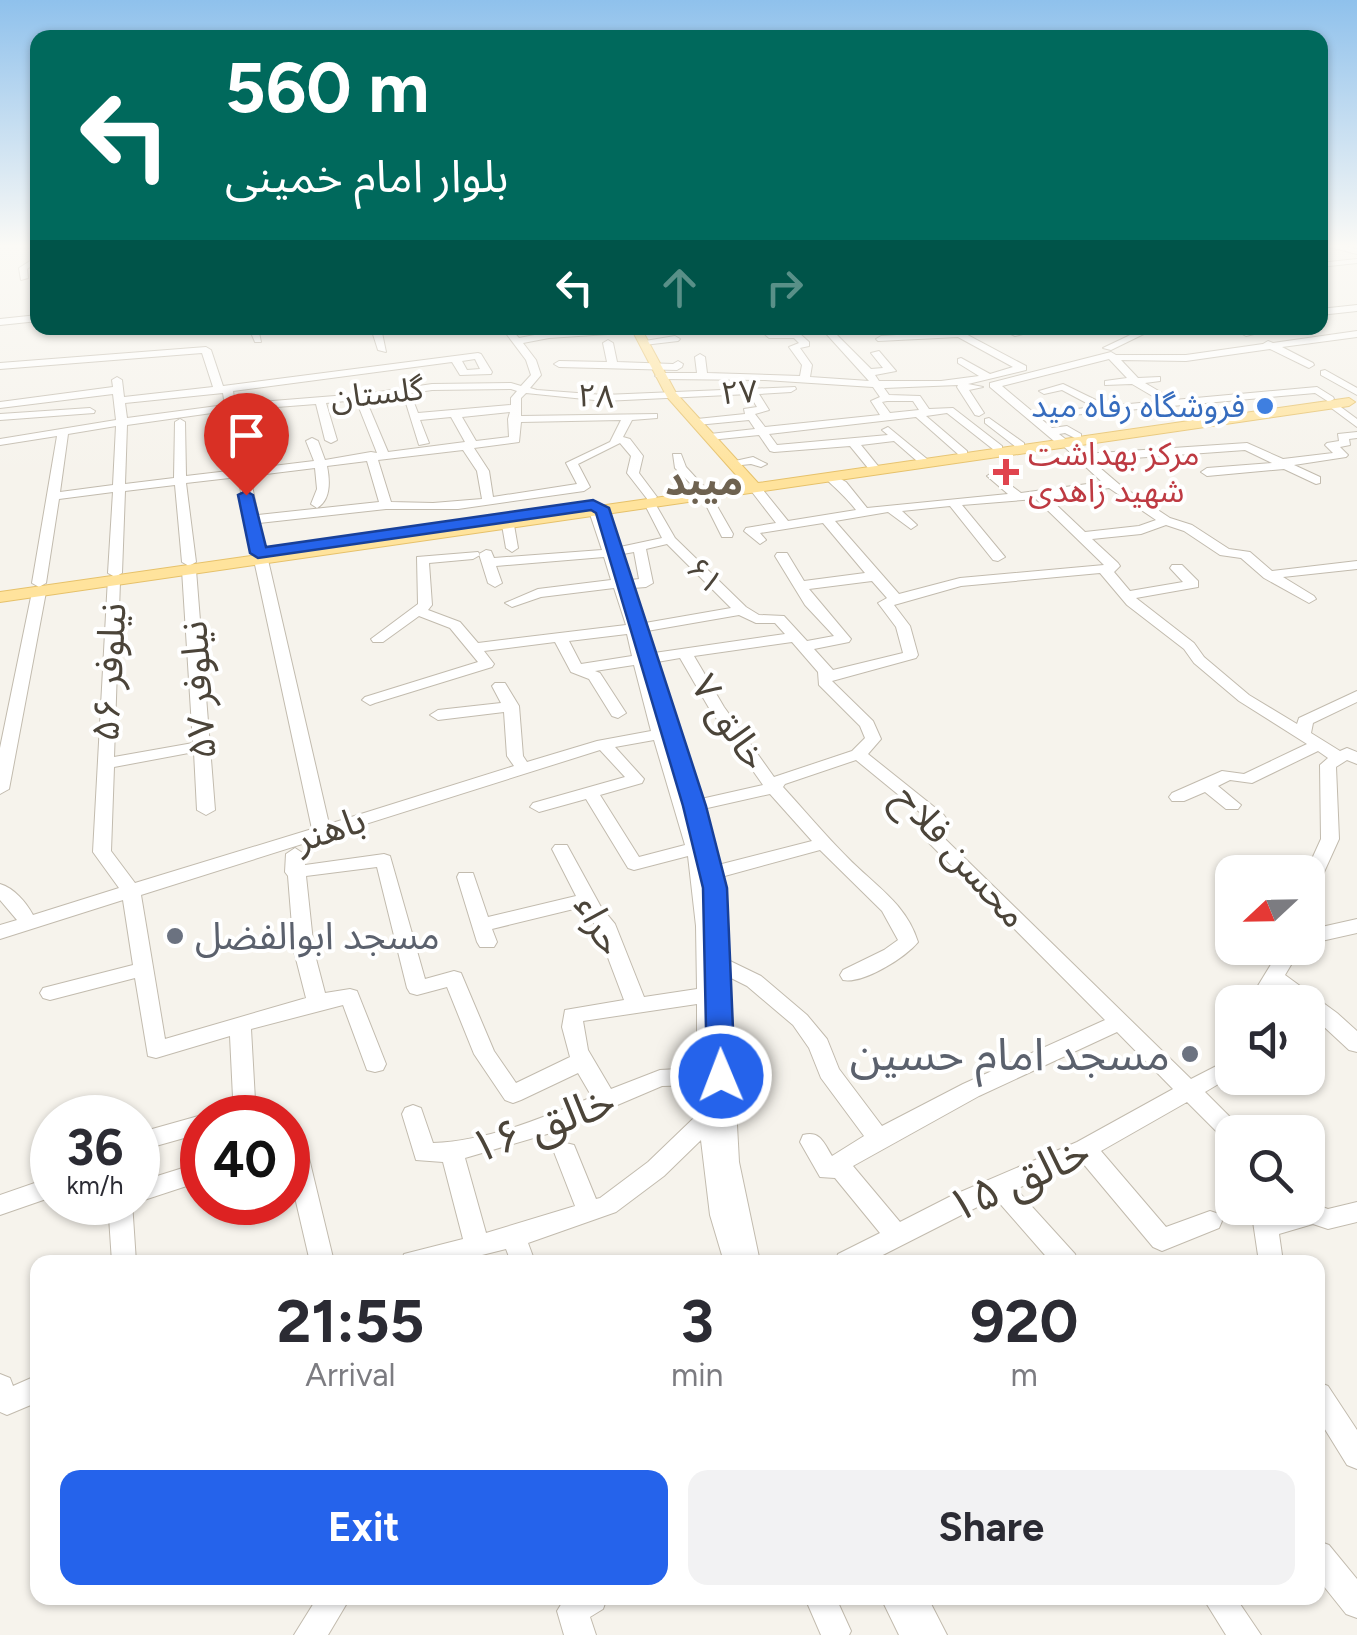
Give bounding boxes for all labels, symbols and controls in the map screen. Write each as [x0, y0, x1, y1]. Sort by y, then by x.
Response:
text: 560 m [225, 45, 429, 130]
icon: left [60, 70, 190, 200]
text: بلوار امام خمینی [225, 149, 508, 203]
icon: left [547, 260, 602, 315]
icon: ahead [652, 260, 707, 315]
icon: right [757, 260, 812, 315]
street label: گلستان [329, 369, 426, 417]
street label: ۲۷ [719, 372, 759, 412]
street label: ۲۸ [577, 376, 615, 416]
place label: فروشگاه رفاه مید [1031, 387, 1245, 425]
pin [204, 393, 289, 496]
marker: فروشگاه رفاه مید [1254, 395, 1276, 417]
icon: arrive [219, 408, 274, 463]
place label: مرکز بهداشت شهید زاهدی [1028, 435, 1200, 510]
district label: میبد [665, 457, 743, 505]
marker: مرکز بهداشت شهید زاهدی [993, 459, 1019, 485]
street label: ۶۱ [679, 549, 731, 601]
street label: نیلوفر ۵۶ [82, 602, 136, 742]
street label: نیلوفر ۵۷ [170, 619, 226, 761]
street label: خالق ۷ [681, 666, 778, 779]
street label: محسن فلاح [881, 775, 1038, 941]
street label: باهنر [288, 796, 371, 862]
north arrow [1215, 855, 1325, 965]
map controls [1215, 855, 1325, 1225]
street label: حراء [566, 887, 634, 963]
place label: مسجد ابوالفضل [195, 913, 440, 959]
marker: مسجد ابوالفضل [164, 925, 186, 947]
button: sound [1215, 985, 1325, 1095]
position arrow [669, 1024, 773, 1128]
place label: مسجد امام حسین [850, 1027, 1170, 1088]
marker: مسجد امام حسین [1179, 1043, 1201, 1065]
street label: خالق ۱۶ [462, 1072, 622, 1175]
speed limit sign: 40 [180, 1095, 310, 1225]
button: search [1215, 1115, 1325, 1225]
text: 36 [67, 1117, 123, 1178]
street label: خالق ۱۵ [938, 1123, 1098, 1234]
text: km/h [66, 1170, 124, 1200]
text: 21:55 [277, 1285, 424, 1357]
text: 3 [681, 1285, 714, 1357]
text: 920 [970, 1285, 1078, 1357]
text: Arrival [305, 1356, 396, 1394]
text: min [671, 1356, 723, 1394]
text: m [1011, 1356, 1038, 1394]
button: Exit [60, 1470, 668, 1585]
button: Share [688, 1470, 1295, 1585]

